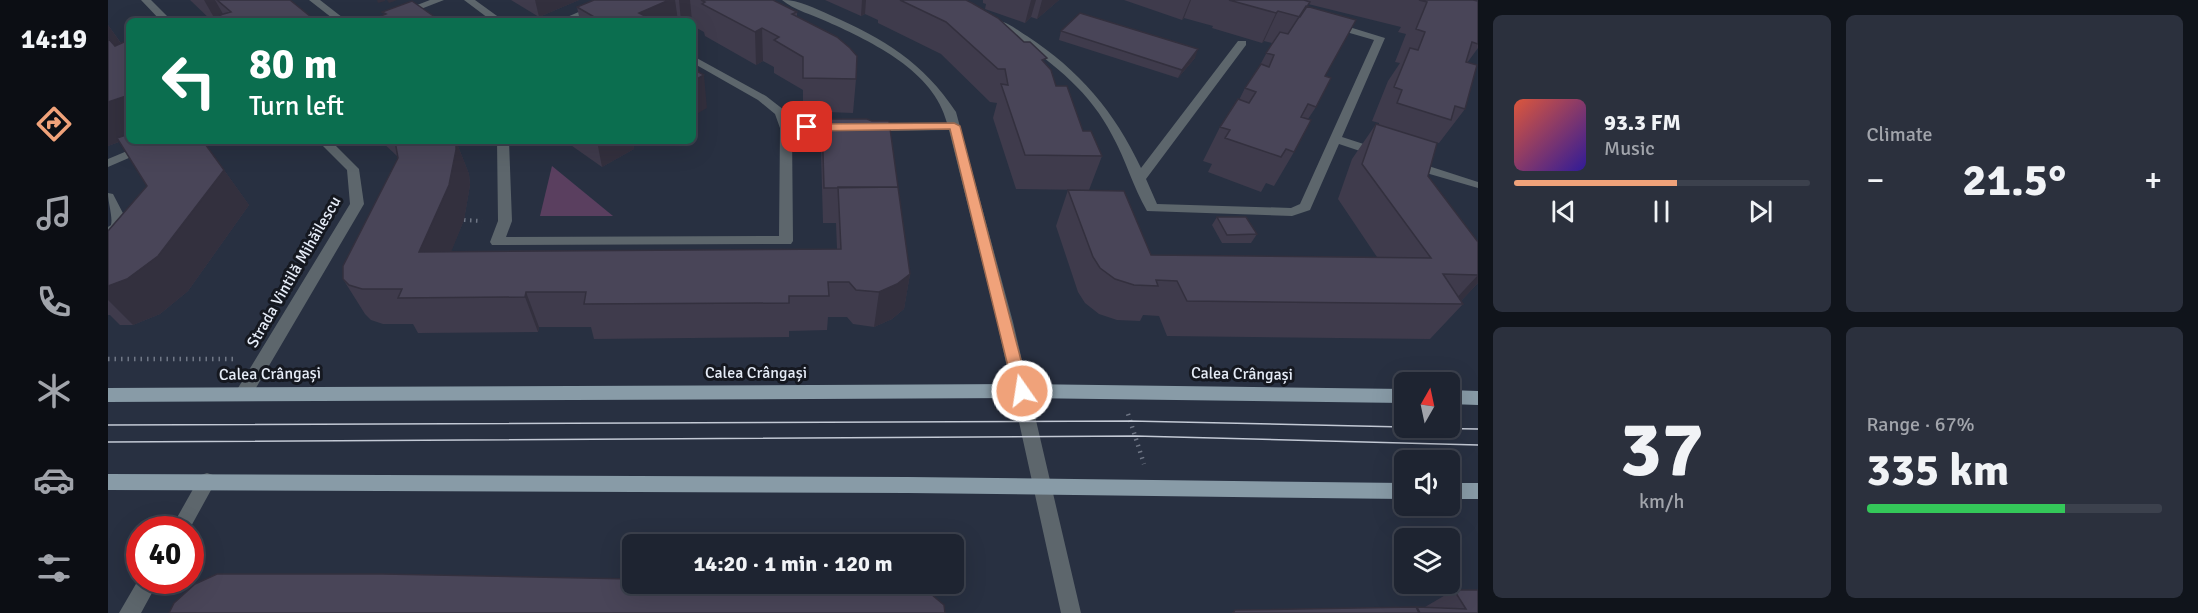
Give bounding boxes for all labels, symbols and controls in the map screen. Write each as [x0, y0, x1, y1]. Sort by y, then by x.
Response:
text: 14:19 [21, 23, 87, 56]
text: 80 m [249, 39, 338, 90]
icon: left [150, 42, 228, 120]
text: Turn left [249, 90, 344, 123]
pin [781, 101, 832, 152]
icon: directions [33, 103, 75, 145]
text: 93.3 FM [1604, 109, 1681, 136]
icon: arrive [790, 110, 823, 143]
text: Climate [1867, 122, 1932, 147]
text: Music [1604, 136, 1655, 161]
text: 21.5° [1962, 153, 2066, 208]
text: − [1867, 160, 1884, 201]
text: + [2144, 160, 2162, 201]
icon: music [33, 192, 75, 234]
street label: Strada Vintilă Mihăilescu [242, 193, 346, 351]
icon: previous [1547, 195, 1580, 228]
icon: pause [1645, 195, 1678, 228]
icon: next [1744, 195, 1777, 228]
icon: phone [33, 281, 75, 323]
position arrow [990, 359, 1054, 423]
street label: Calea Crângași [219, 363, 321, 385]
street label: Calea Crângași [705, 363, 807, 383]
street label: Calea Crângași [1191, 363, 1293, 385]
icon: climate [33, 370, 75, 412]
north arrow [1394, 372, 1460, 438]
map controls [1394, 372, 1460, 594]
text: 37 [1620, 402, 1704, 498]
text: Range · 67% [1867, 412, 1975, 437]
text: 335 km [1867, 443, 2009, 498]
button: sound [1394, 450, 1460, 516]
icon: car [33, 459, 75, 501]
text: km/h [1639, 489, 1684, 514]
speed limit sign: 40 [126, 516, 204, 594]
button: layers [1394, 528, 1460, 594]
icon: filters [33, 547, 75, 589]
text: 14:20 · 1 min · 120 m [693, 550, 893, 577]

